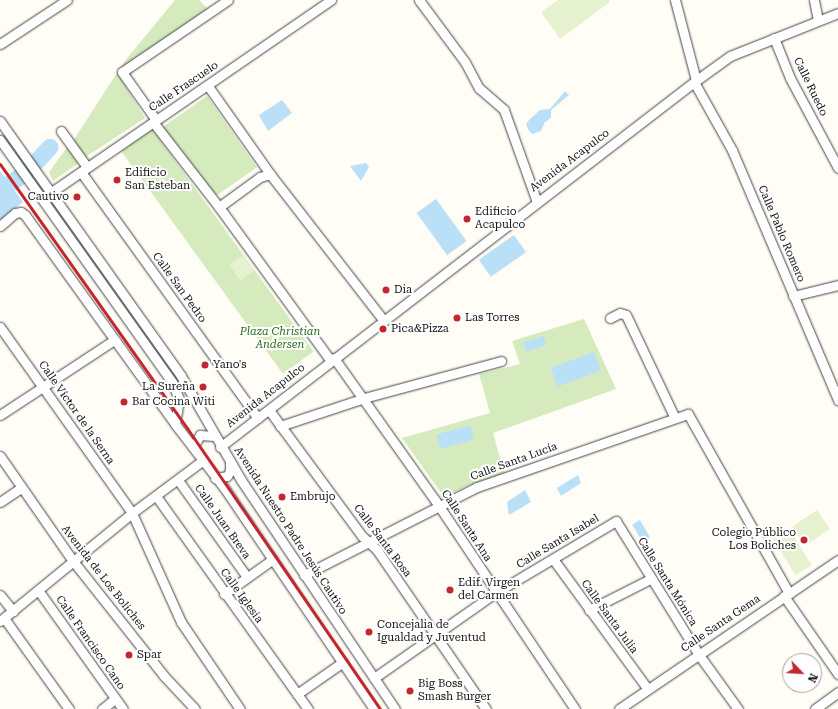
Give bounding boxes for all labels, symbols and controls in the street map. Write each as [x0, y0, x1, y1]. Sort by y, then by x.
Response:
street label: Calle Ruedo [790, 55, 830, 119]
street label: Calle Frascuelo [147, 59, 221, 115]
street label: Avenida Acapulco [528, 127, 612, 195]
place label: Edificio San Esteban [125, 167, 190, 193]
marker: Edificio San Esteban [112, 175, 122, 185]
street label: Calle Pablo Romero [755, 184, 807, 284]
place label: Cautivo [28, 190, 69, 204]
marker: Cautivo [72, 192, 82, 202]
place label: Edificio Acapulco [475, 206, 525, 232]
marker: Edificio Acapulco [462, 214, 472, 224]
street label: Calle San Pedro [149, 250, 209, 326]
place label: Dia [394, 283, 412, 297]
marker: Dia [381, 285, 391, 295]
place label: Las Torres [465, 311, 519, 325]
marker: Las Torres [452, 313, 462, 323]
place label: Pica&Pizza [391, 322, 449, 336]
marker: Pica&Pizza [378, 324, 388, 334]
park label: Plaza Christian Andersen [240, 326, 320, 352]
place label: Yano's [213, 358, 246, 372]
street label: Calle Víctor de la Serna [35, 359, 117, 467]
marker: Yano's [200, 360, 210, 370]
street label: Avenida Acapulco [224, 361, 308, 431]
place label: La Sureña [142, 380, 195, 394]
marker: La Sureña [198, 382, 208, 392]
place label: Bar Cocina Witi [132, 395, 215, 409]
marker: Bar Cocina Witi [119, 397, 129, 407]
street label: Calle Santa Lucía [469, 440, 559, 484]
street label: Avenida Nuestro Padre Jesús Cautivo [231, 445, 349, 617]
street label: Calle Juan Breva [191, 482, 253, 562]
street label: Calle Santa Ana [438, 488, 494, 564]
place label: Embrujo [290, 490, 335, 504]
marker: Embrujo [277, 492, 287, 502]
street label: Calle Santa Rosa [350, 502, 414, 580]
street label: Calle Santa Isabel [514, 512, 602, 572]
street label: Avenida de Los Boliches [58, 523, 148, 633]
place label: Colegio Público Los Boliches [712, 527, 796, 553]
street label: Calle Santa Mónica [634, 535, 700, 629]
marker: Colegio Público Los Boliches [799, 535, 809, 545]
street label: Calle Iglesia [217, 566, 265, 626]
place label: Edif. Virgen del Carmen [458, 577, 520, 603]
street label: Calle Santa Julia [578, 578, 640, 656]
marker: Edif. Virgen del Carmen [445, 585, 455, 595]
street label: Calle Francisco Cano [53, 593, 127, 693]
street label: Calle Santa Gema [679, 593, 763, 655]
place label: Concejalia de Igualdad y Juventud [377, 619, 486, 645]
marker: Concejalia de Igualdad y Juventud [364, 627, 374, 637]
place label: Spar [137, 648, 161, 662]
marker: Spar [124, 650, 134, 660]
north arrow [782, 653, 822, 693]
text: N [805, 671, 820, 684]
place label: Big Boss Smash Burger [418, 678, 491, 704]
marker: Big Boss Smash Burger [405, 686, 415, 696]

